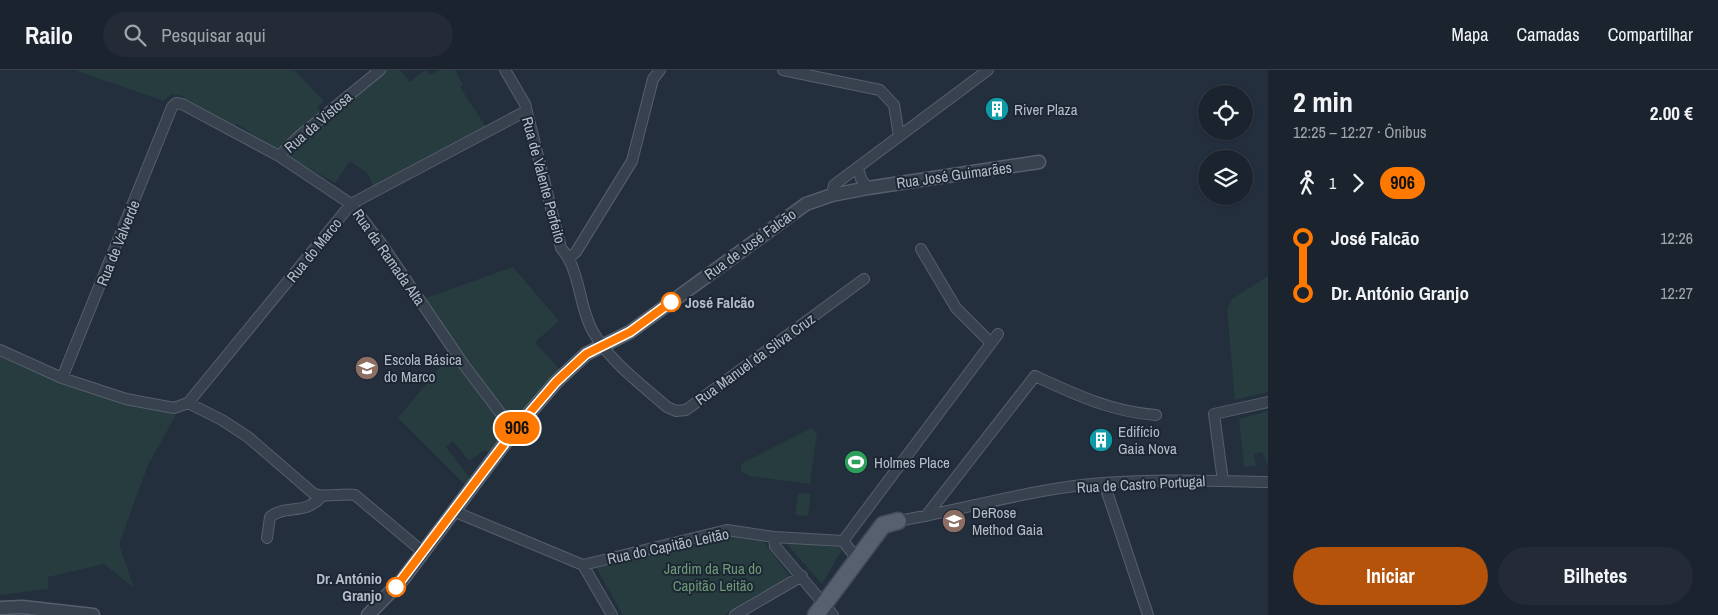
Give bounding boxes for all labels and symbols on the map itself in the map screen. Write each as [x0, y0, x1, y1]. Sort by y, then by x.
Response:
street label: Rua da Vistosa [279, 86, 357, 157]
building icon: River Plaza [984, 96, 1010, 122]
place label: River Plaza [1014, 99, 1078, 120]
street label: Rua de Valente Perfeito [517, 114, 571, 246]
street label: Rua José Guimarães [895, 157, 1013, 193]
street label: Rua de Valverde [91, 197, 145, 289]
street label: Rua de José Falcão [700, 203, 800, 284]
street label: Rua da Ramada Alta [348, 204, 430, 310]
street label: Rua do Marco [282, 213, 347, 287]
marker: José Falcão [661, 292, 681, 312]
place label: José Falcão [685, 292, 755, 313]
street label: Rua Manuel da Silva Cruz [691, 308, 819, 410]
place label: Escola Básica do Marco [384, 349, 462, 387]
school or university icon: Escola Básica do Marco [354, 355, 380, 381]
line badge: 906 [488, 412, 546, 444]
place label: Edifício Gaia Nova [1118, 421, 1177, 459]
building icon: Edifício Gaia Nova [1088, 427, 1114, 453]
sports icon: Holmes Place [843, 449, 869, 475]
place label: Holmes Place [874, 452, 950, 473]
street label: Rua de Castro Portugal [1076, 470, 1206, 498]
place label: DeRose Method Gaia [972, 502, 1043, 540]
school or university icon: DeRose Method Gaia [941, 508, 967, 534]
street label: Rua do Capitão Leitão [605, 523, 731, 569]
park label: Jardim da Rua do Capitão Leitão [664, 558, 762, 596]
place label: Dr. António Granjo [316, 568, 382, 606]
marker: Dr. António Granjo [386, 577, 406, 597]

